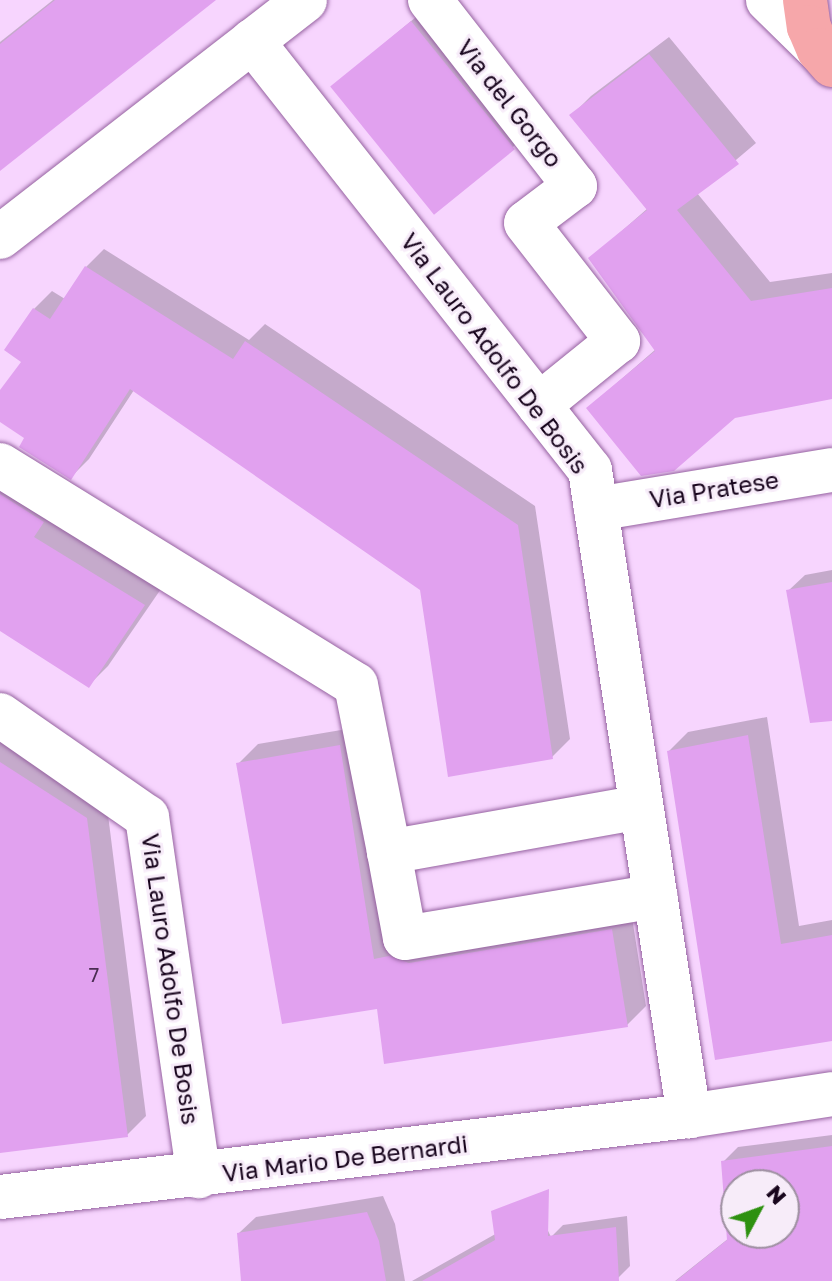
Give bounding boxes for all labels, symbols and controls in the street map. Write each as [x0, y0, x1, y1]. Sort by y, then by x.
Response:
street label: Via del Gorgo [451, 33, 569, 173]
street label: Via Lauro Adolfo De Bosis [395, 227, 595, 479]
street label: Via Pratese [647, 465, 781, 513]
street label: Via Lauro Adolfo De Bosis [136, 832, 206, 1126]
house number: 7 [89, 962, 99, 986]
street label: Via Mario De Bernardi [221, 1129, 469, 1187]
north arrow [720, 1169, 800, 1249]
text: N [761, 1179, 793, 1209]

